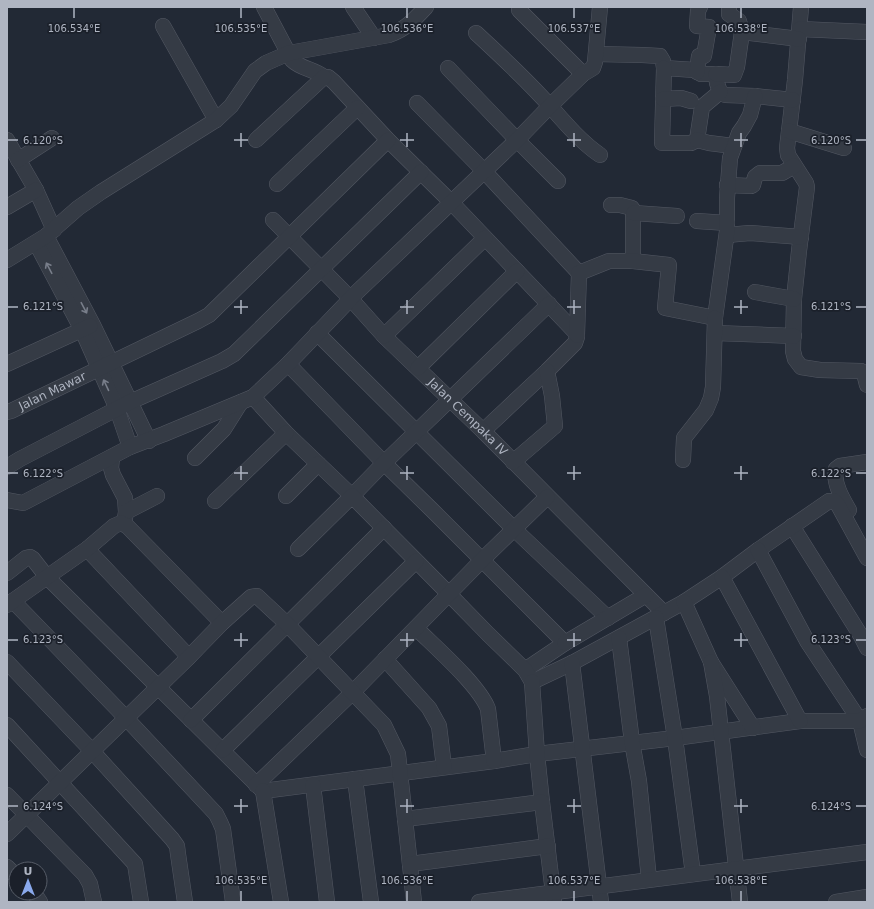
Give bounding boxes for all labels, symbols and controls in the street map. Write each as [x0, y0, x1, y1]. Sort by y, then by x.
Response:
text: 106.534°E [48, 23, 100, 34]
text: 106.535°E [215, 23, 267, 34]
text: 106.536°E [381, 23, 433, 34]
text: 106.537°E [548, 23, 600, 34]
text: 106.538°E [715, 23, 767, 34]
text: 6.120°S [23, 135, 63, 146]
text: 6.120°S [811, 135, 851, 146]
one-way arrow [45, 262, 52, 274]
text: 6.121°S [23, 301, 63, 312]
text: 6.121°S [811, 301, 851, 312]
one-way arrow [81, 302, 88, 314]
street label: Jalan Mawar [16, 369, 88, 414]
street label: Jalan Cempaka IV [424, 374, 511, 459]
one-way arrow [102, 379, 109, 391]
text: 6.122°S [23, 468, 63, 479]
text: 6.122°S [811, 468, 851, 479]
text: 6.123°S [23, 634, 63, 645]
text: 6.123°S [811, 634, 851, 645]
text: 6.124°S [23, 801, 63, 812]
text: 6.124°S [811, 801, 851, 812]
north arrow [8, 861, 48, 901]
text: U [24, 865, 32, 878]
text: 106.535°E [215, 875, 267, 886]
text: 106.536°E [381, 875, 433, 886]
text: 106.537°E [548, 875, 600, 886]
text: 106.538°E [715, 875, 767, 886]

